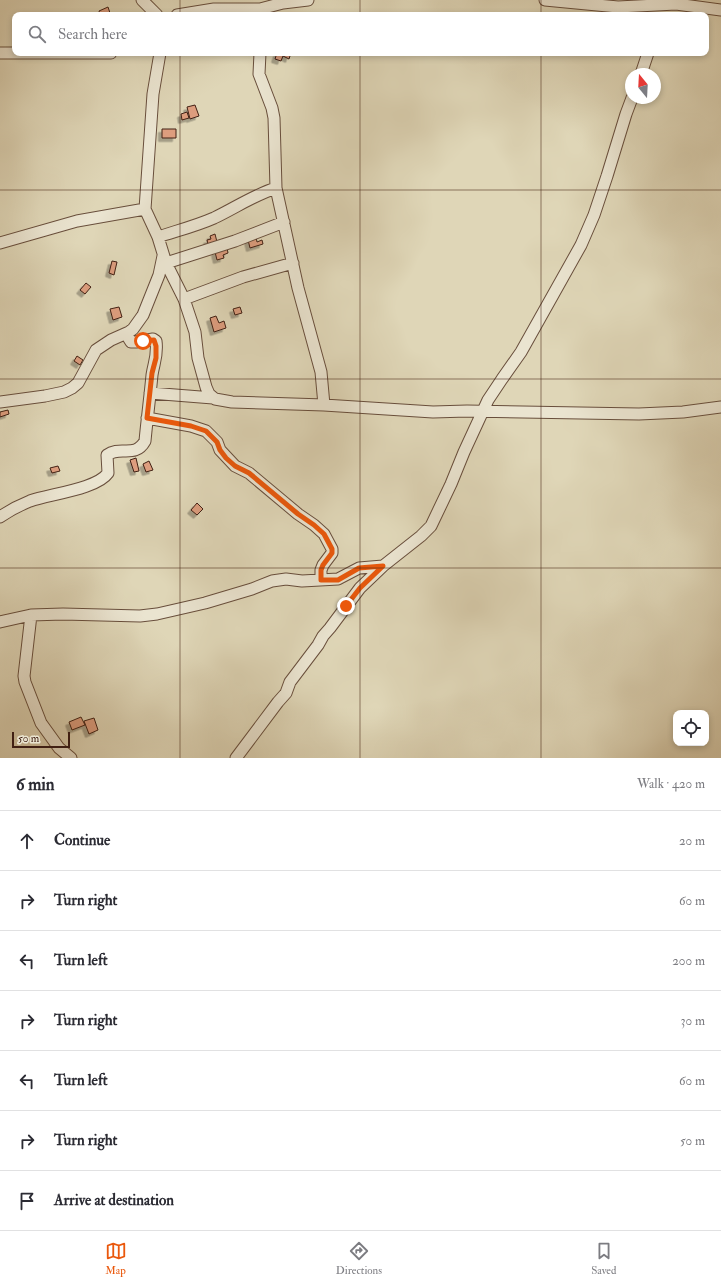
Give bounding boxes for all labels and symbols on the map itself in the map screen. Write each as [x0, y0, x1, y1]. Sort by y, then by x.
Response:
north arrow [625, 68, 661, 104]
route start [134, 332, 152, 350]
route end [337, 597, 355, 615]
scale bar [12, 730, 70, 749]

